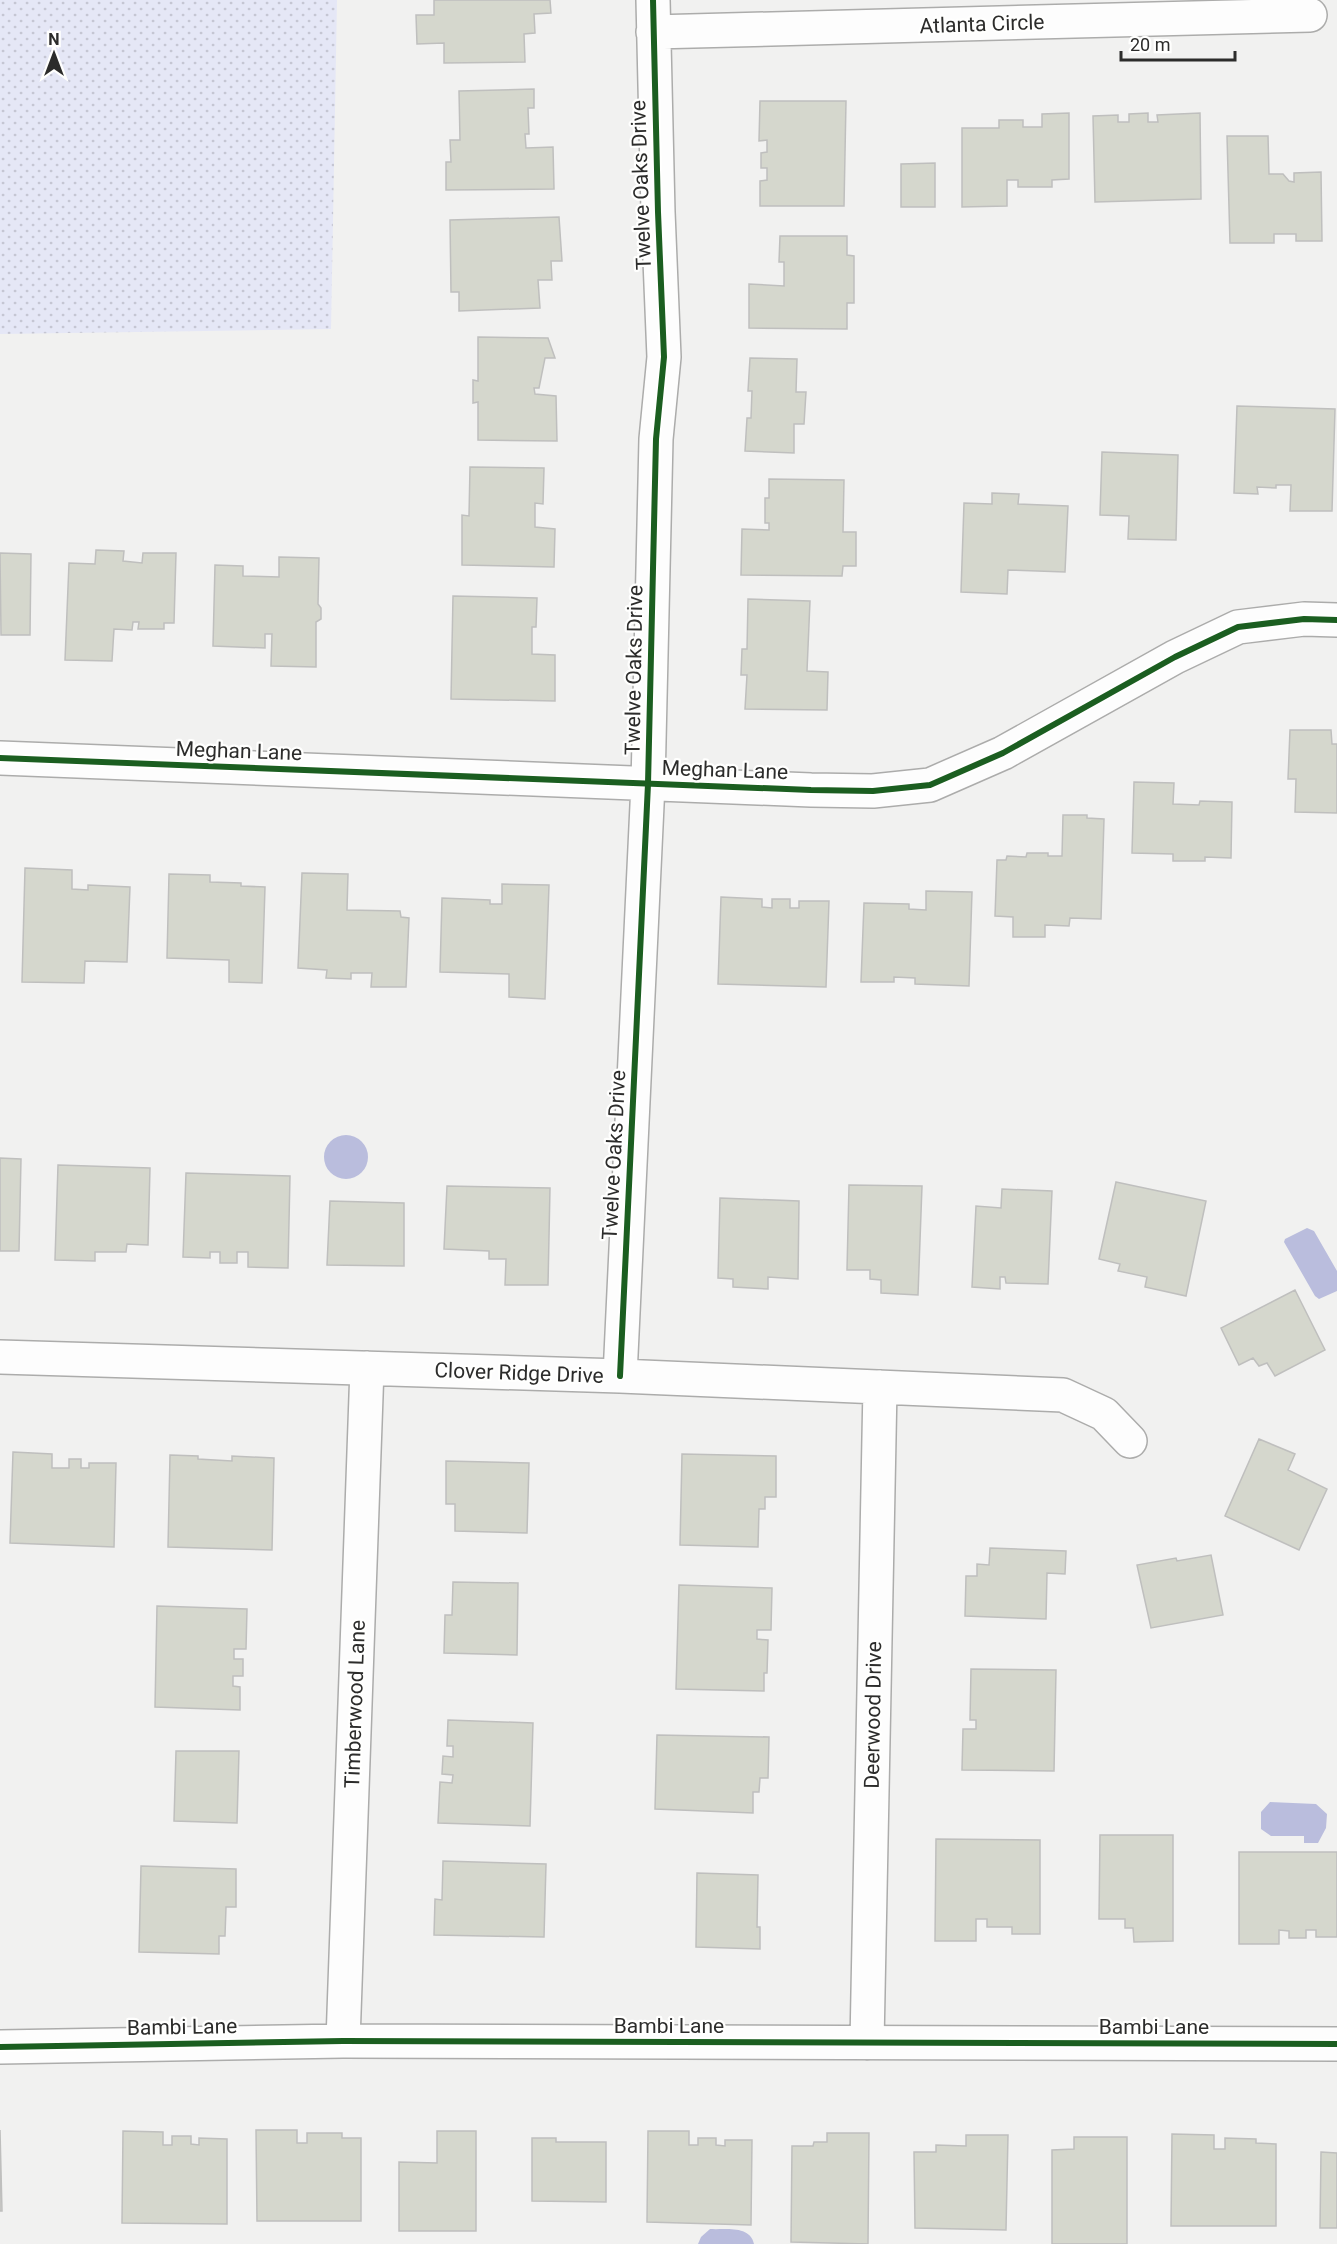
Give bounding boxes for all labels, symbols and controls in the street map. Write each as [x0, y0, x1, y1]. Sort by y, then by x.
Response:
street label: Atlanta Circle [919, 10, 1045, 38]
north arrow [24, 24, 84, 84]
scale bar [1121, 24, 1235, 62]
text: N [48, 30, 60, 49]
text: 20 m [1130, 34, 1170, 55]
street label: Twelve Oaks Drive [626, 100, 656, 270]
street label: Twelve Oaks Drive [621, 585, 647, 755]
street label: Meghan Lane [175, 737, 303, 765]
street label: Meghan Lane [661, 756, 789, 784]
street label: Twelve Oaks Drive [598, 1069, 630, 1241]
street label: Clover Ridge Drive [434, 1358, 604, 1388]
street label: Timberwood Lane [340, 1619, 370, 1789]
street label: Deerwood Drive [860, 1641, 886, 1789]
street label: Bambi Lane [127, 2014, 237, 2040]
street label: Bambi Lane [614, 2014, 724, 2038]
street label: Bambi Lane [1099, 2015, 1209, 2039]

